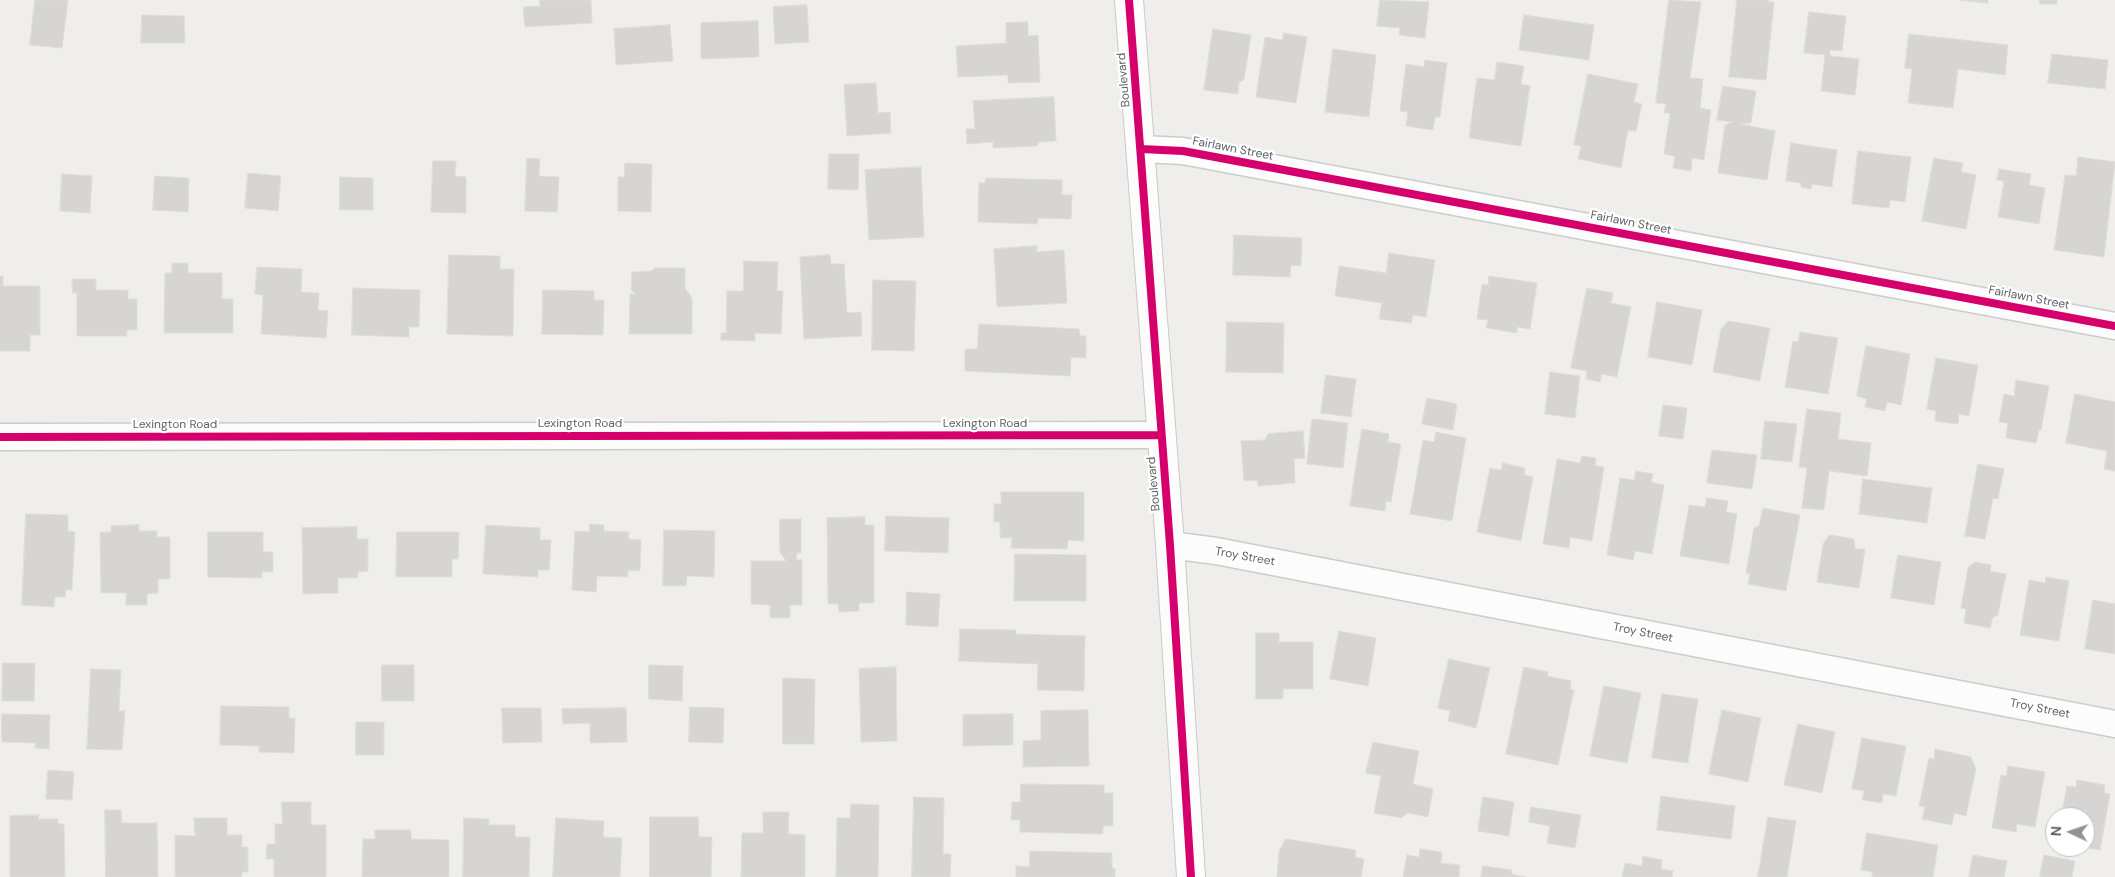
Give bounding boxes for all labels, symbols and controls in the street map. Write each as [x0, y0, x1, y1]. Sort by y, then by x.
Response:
street label: Boulevard [1114, 52, 1134, 108]
street label: Fairlawn Street [1191, 134, 1275, 164]
street label: Fairlawn Street [1589, 208, 1673, 238]
street label: Fairlawn Street [1987, 283, 2071, 313]
street label: Lexington Road [538, 417, 622, 431]
street label: Lexington Road [943, 417, 1027, 431]
street label: Lexington Road [133, 418, 217, 432]
street label: Boulevard [1144, 456, 1164, 512]
street label: Troy Street [1214, 545, 1276, 569]
street label: Troy Street [1612, 620, 1674, 646]
street label: Troy Street [2009, 696, 2071, 722]
north arrow [2045, 807, 2095, 857]
text: N [2047, 826, 2065, 837]

